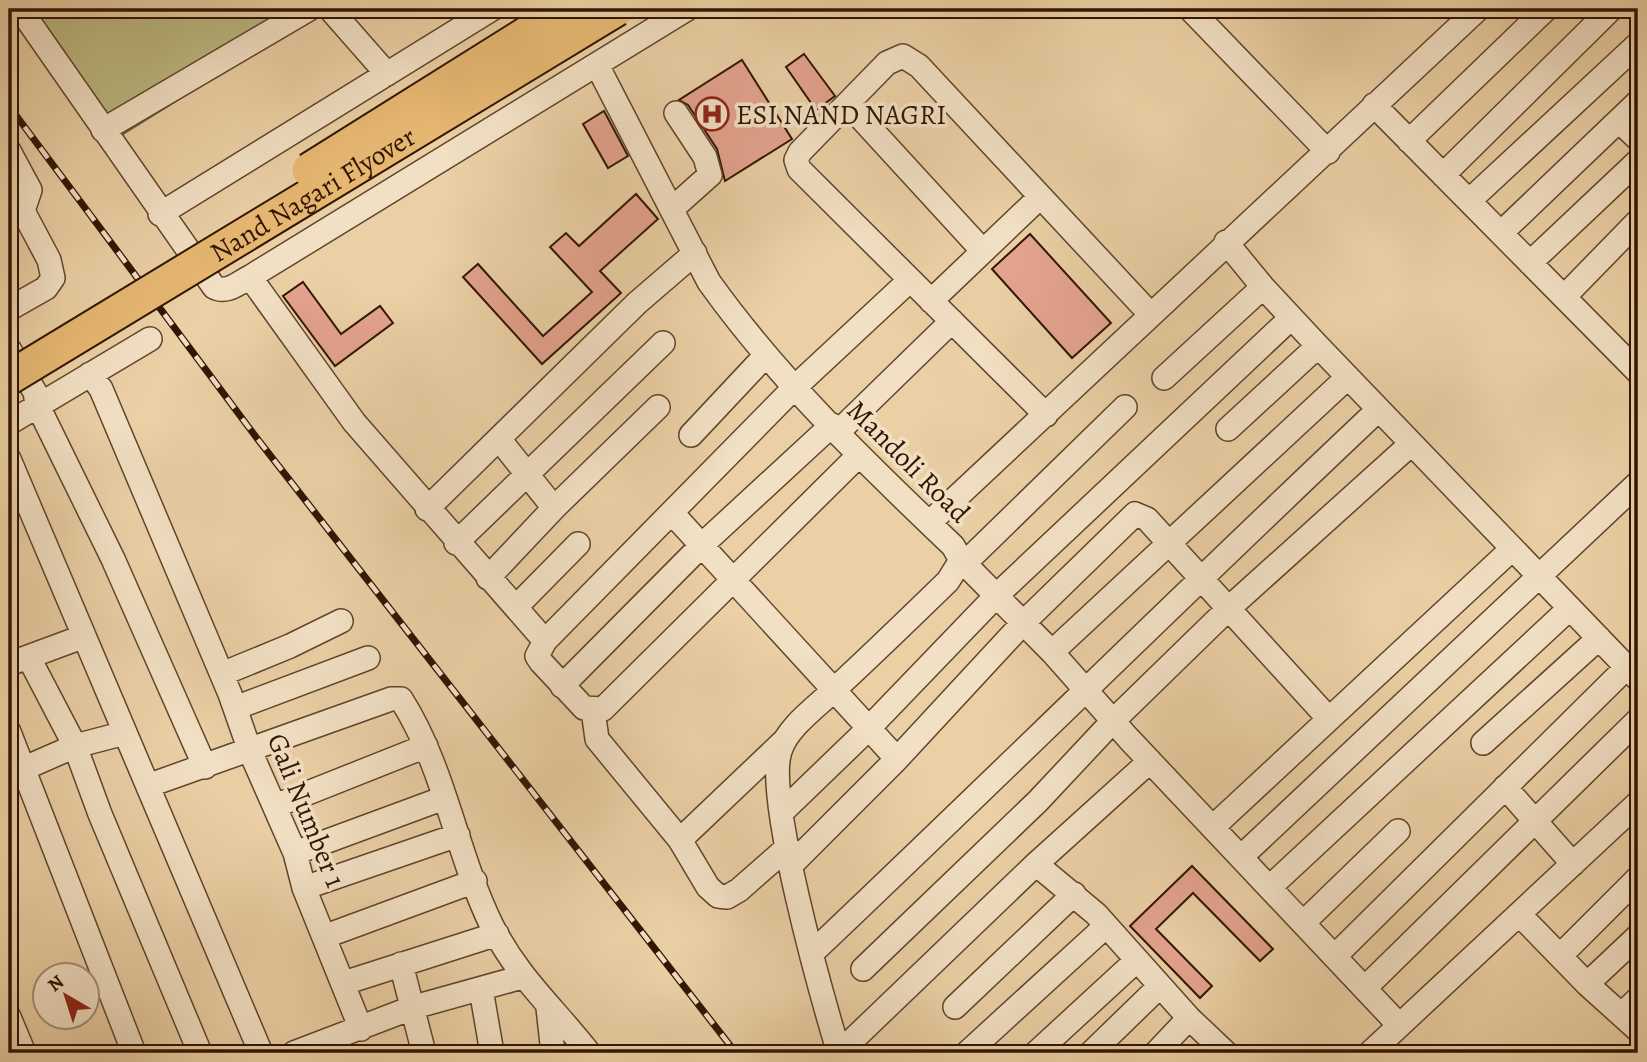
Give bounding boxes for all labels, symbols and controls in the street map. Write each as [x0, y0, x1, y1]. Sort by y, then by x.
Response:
hospital icon: ESI NAND NAGRI [693, 95, 731, 133]
place label: ESI NAND NAGRI [736, 96, 946, 134]
street label: Nand Nagari Flyover [203, 118, 423, 272]
street label: Mandoli Road [839, 392, 979, 532]
street label: Gali Number 1 [258, 728, 354, 893]
north arrow [32, 960, 102, 1030]
text: N [42, 969, 70, 998]

